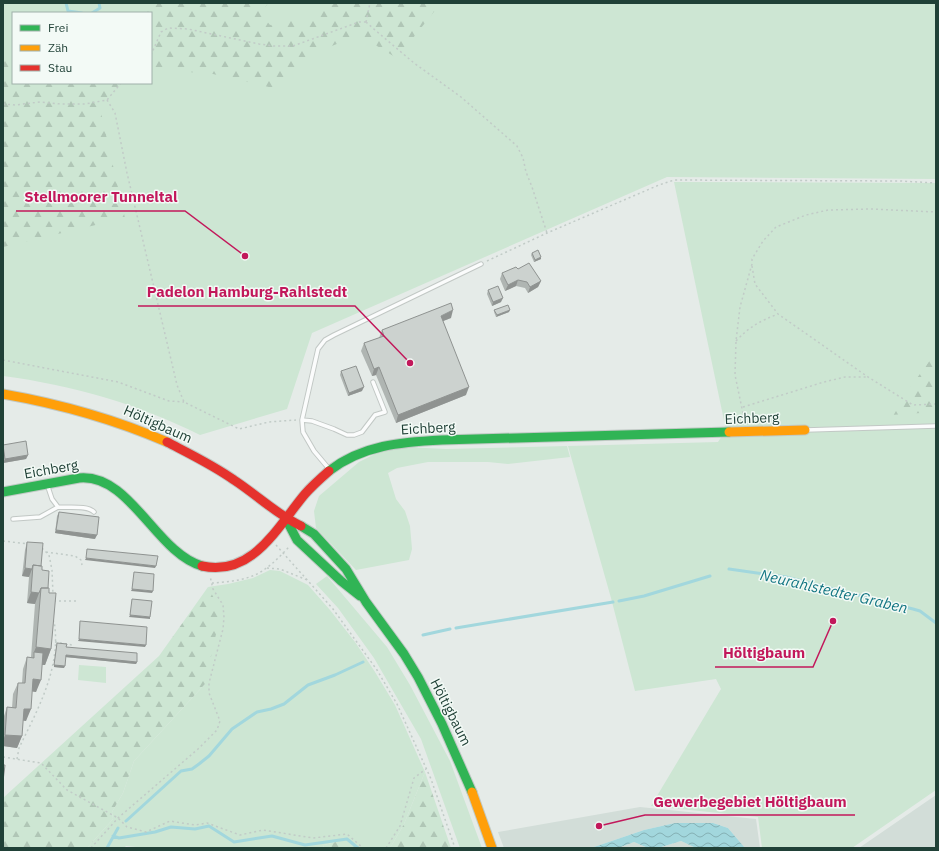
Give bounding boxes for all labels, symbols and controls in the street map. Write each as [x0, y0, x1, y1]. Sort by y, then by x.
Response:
legend [12, 12, 152, 84]
text: Frei [48, 20, 68, 35]
text: Zäh [48, 40, 68, 55]
text: Stau [48, 60, 72, 75]
callout: Stellmoorer Tunneltal [16, 184, 185, 211]
text: Stellmoorer Tunneltal [24, 187, 178, 206]
callout: Padelon Hamburg-Rahlstedt [138, 279, 355, 306]
text: Padelon Hamburg-Rahlstedt [147, 282, 348, 301]
street label: Höltigbaum [121, 401, 195, 447]
street label: Eichberg [724, 408, 780, 428]
street label: Eichberg [400, 418, 456, 438]
street label: Eichberg [23, 455, 80, 483]
water label: Neurahlstedter Graben [758, 565, 910, 617]
callout: Höltigbaum [715, 640, 813, 667]
text: Höltigbaum [723, 643, 805, 662]
street label: Höltigbaum [426, 675, 476, 749]
callout: Gewerbegebiet Höltigbaum [645, 788, 855, 815]
text: Gewerbegebiet Höltigbaum [653, 792, 847, 811]

